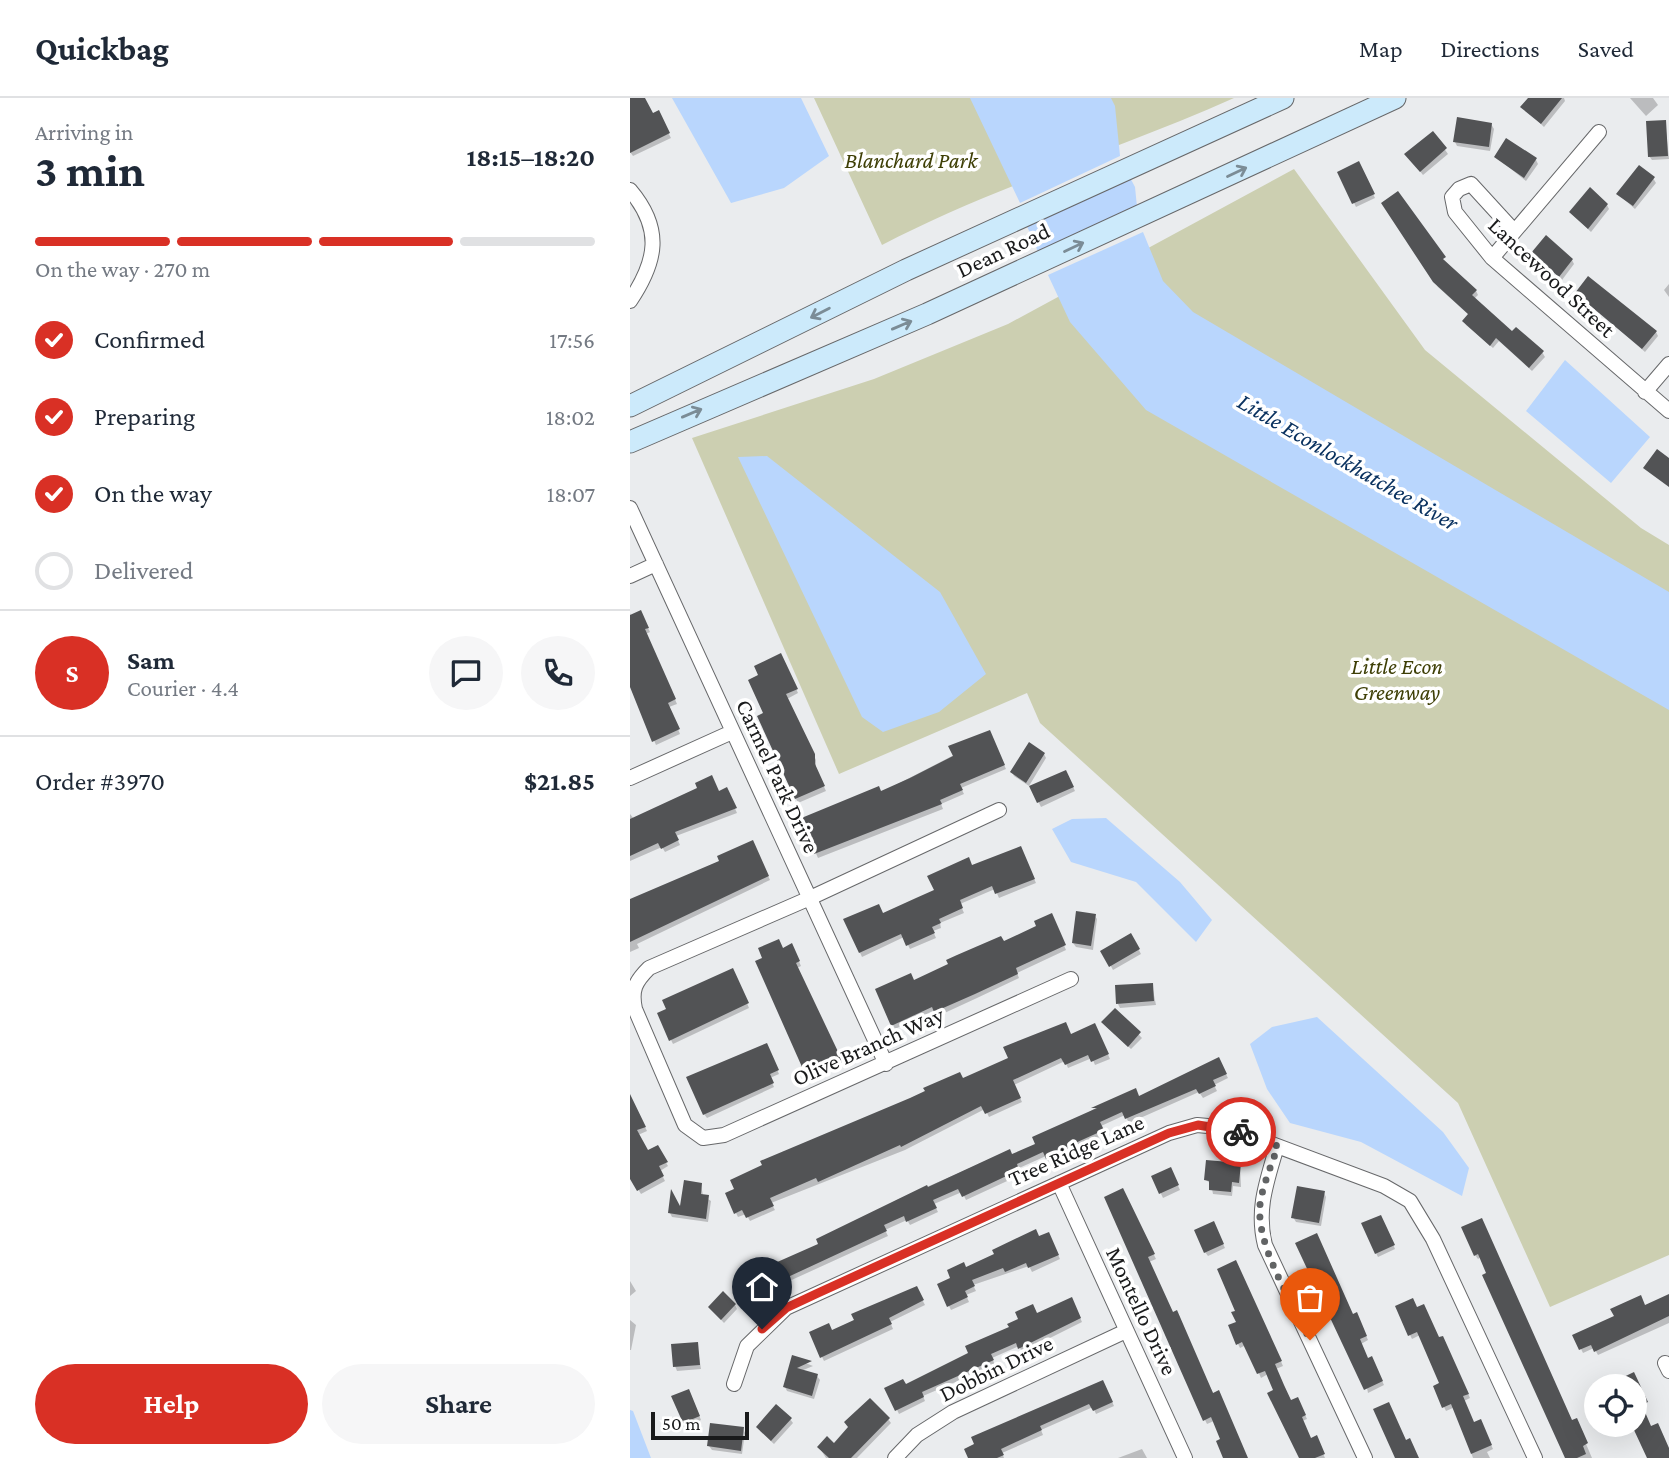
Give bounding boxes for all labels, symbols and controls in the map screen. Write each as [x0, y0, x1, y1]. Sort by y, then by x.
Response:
text: Quickbag [35, 30, 169, 67]
text: Map [1359, 35, 1403, 62]
text: Directions [1441, 35, 1540, 62]
text: Saved [1578, 35, 1634, 62]
text: Arriving in [35, 119, 133, 145]
text: 18:15–18:20 [467, 143, 595, 172]
text: 3 min [35, 145, 145, 196]
park label: Blanchard Park [844, 147, 978, 173]
one-way arrow [1226, 165, 1248, 178]
street label: Lancewood Street [1483, 212, 1621, 343]
street label: Dean Road [952, 217, 1054, 283]
one-way arrow [1063, 240, 1084, 253]
text: On the way · 270 m [35, 256, 210, 282]
one-way arrow [810, 307, 831, 320]
one-way arrow [891, 318, 912, 331]
icon: check [35, 321, 73, 359]
text: Confirmed [94, 325, 205, 354]
text: 17:56 [549, 327, 595, 353]
water label: Little Econlockhatchee River [1233, 387, 1464, 536]
icon: check [35, 398, 73, 436]
text: Preparing [94, 402, 195, 431]
text: 18:02 [546, 404, 595, 430]
one-way arrow [681, 406, 702, 419]
icon: check [35, 475, 73, 513]
text: On the way [94, 479, 212, 508]
text: 18:07 [547, 481, 595, 507]
text: Delivered [94, 556, 193, 585]
button: chat [429, 636, 503, 710]
button: phone [521, 636, 595, 710]
text: Sam [127, 646, 175, 675]
park label: Little Econ Greenway [1351, 653, 1443, 705]
text: S [66, 659, 79, 688]
text: Courier · 4.4 [127, 675, 239, 701]
street label: Carmel Park Drive [731, 695, 825, 857]
text: Order #3970 [35, 767, 165, 796]
text: $21.85 [524, 767, 595, 796]
street label: Olive Branch Way [788, 1001, 948, 1091]
courier [1206, 1097, 1276, 1167]
street label: Tree Ridge Lane [1004, 1109, 1148, 1191]
icon: bike [1222, 1113, 1260, 1151]
street label: Montello Drive [1101, 1243, 1183, 1379]
pin [732, 1257, 792, 1329]
icon: home [743, 1268, 781, 1306]
pin [1280, 1268, 1340, 1340]
icon: bag [1291, 1279, 1329, 1317]
street label: Dobbin Drive [935, 1329, 1057, 1407]
button: Help [35, 1364, 308, 1444]
button: Share [322, 1364, 595, 1444]
map controls [1584, 1374, 1647, 1437]
button: locate [1584, 1374, 1647, 1437]
scale bar [651, 1409, 749, 1441]
text: 50 m [662, 1413, 701, 1434]

